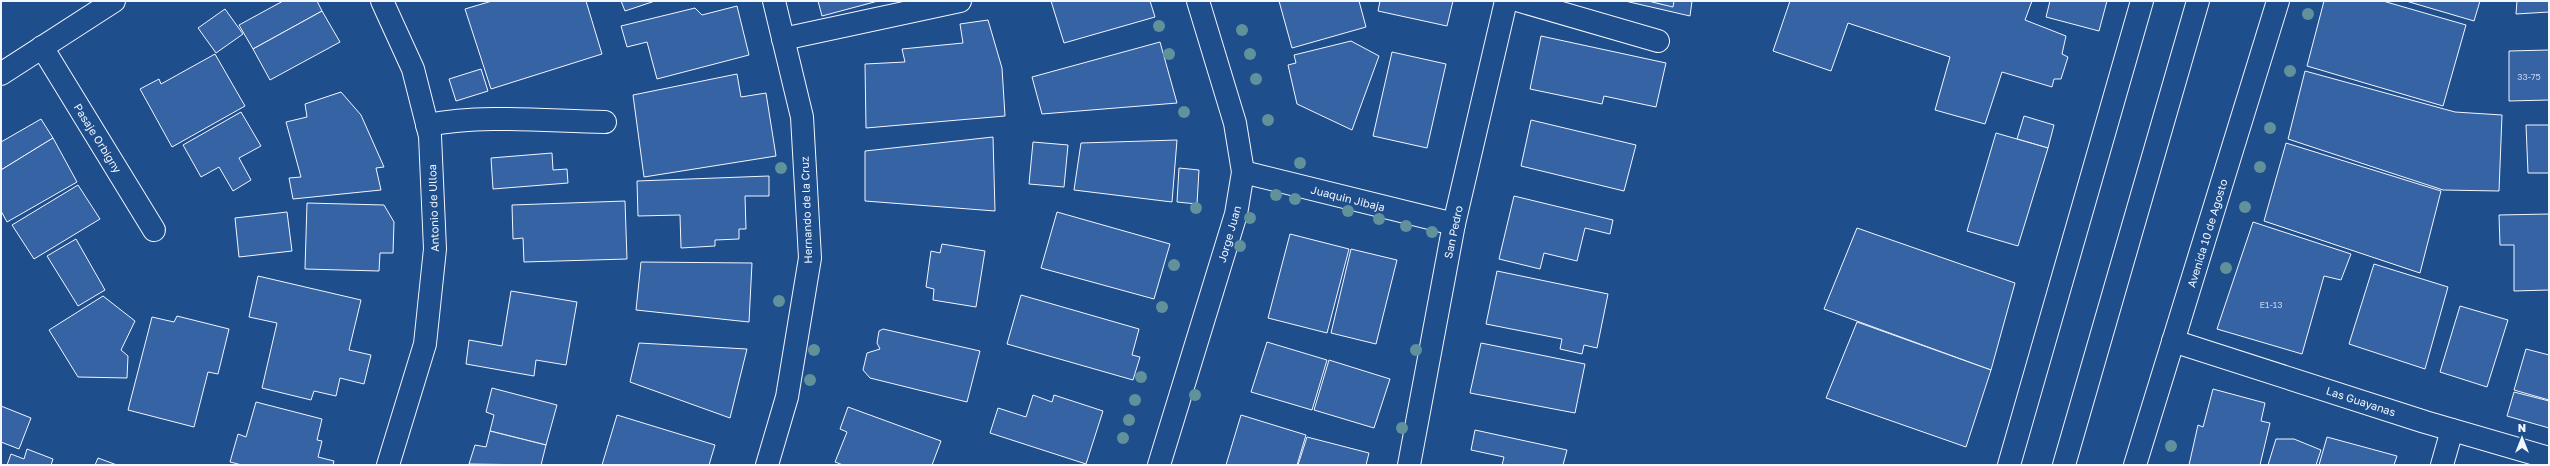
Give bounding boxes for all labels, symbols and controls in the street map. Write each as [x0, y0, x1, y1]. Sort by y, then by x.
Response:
house number: 33-75 [2517, 71, 2541, 82]
street label: Pasaje Orbigny [72, 101, 124, 175]
street label: Hernando de la Cruz [798, 156, 814, 264]
street label: Antonio de Ulloa [425, 164, 441, 252]
street label: Avenida 10 de Agosto [2184, 177, 2230, 289]
street label: Juaquin Jibaja [1310, 182, 1386, 214]
street label: Jorge Juan [1215, 204, 1243, 264]
street label: San Pedro [1441, 204, 1465, 260]
house number: E1-13 [2260, 299, 2282, 310]
street label: Las Guayanas [2325, 384, 2398, 418]
north arrow [2502, 418, 2542, 458]
text: N [2518, 421, 2526, 434]

